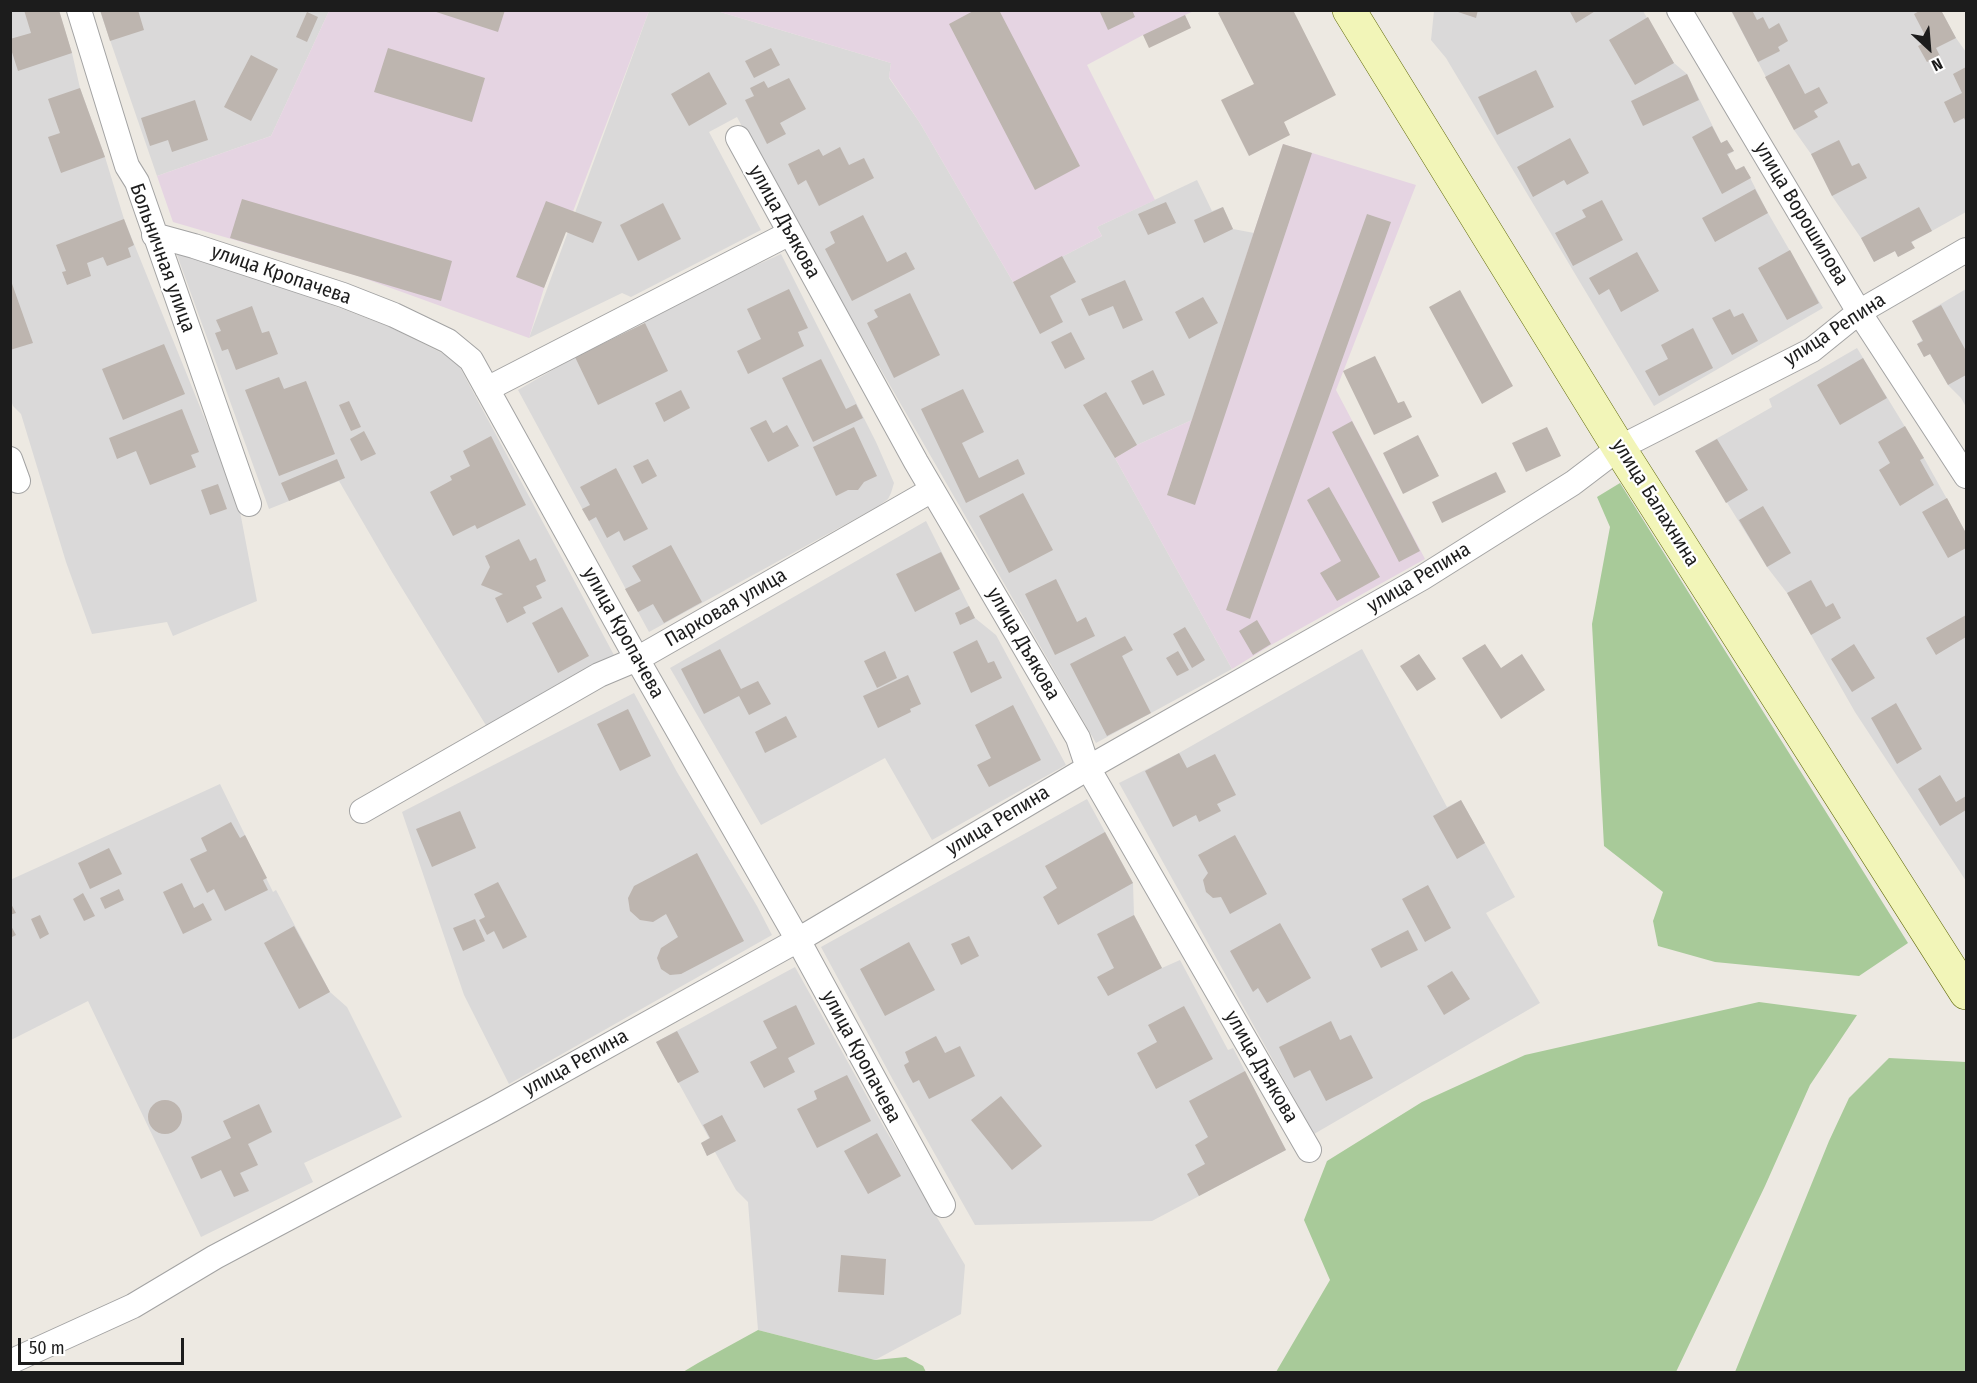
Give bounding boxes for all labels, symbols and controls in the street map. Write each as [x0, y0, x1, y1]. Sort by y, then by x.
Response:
north arrow [1899, 18, 1959, 78]
text: N [1929, 54, 1946, 75]
street label: улица Ворошилова [1749, 138, 1853, 290]
street label: улица Дъякова [743, 161, 825, 283]
street label: Больничная улица [124, 180, 200, 336]
street label: улица Кропачева [208, 240, 354, 310]
street label: улица Репина [1780, 288, 1890, 372]
street label: улица Балахнина [1606, 435, 1704, 571]
street label: улица Репина [1363, 538, 1475, 618]
street label: улица Кропачева [577, 563, 669, 703]
street label: Парковая улица [661, 563, 791, 653]
street label: улица Дъякова [981, 584, 1065, 704]
street label: улица Репина [942, 781, 1054, 861]
street label: улица Кропачева [816, 987, 906, 1127]
street label: улица Дъякова [1219, 1007, 1303, 1127]
street label: улица Репина [519, 1024, 633, 1102]
scale bar [21, 1326, 188, 1364]
text: 50 m [29, 1337, 65, 1359]

